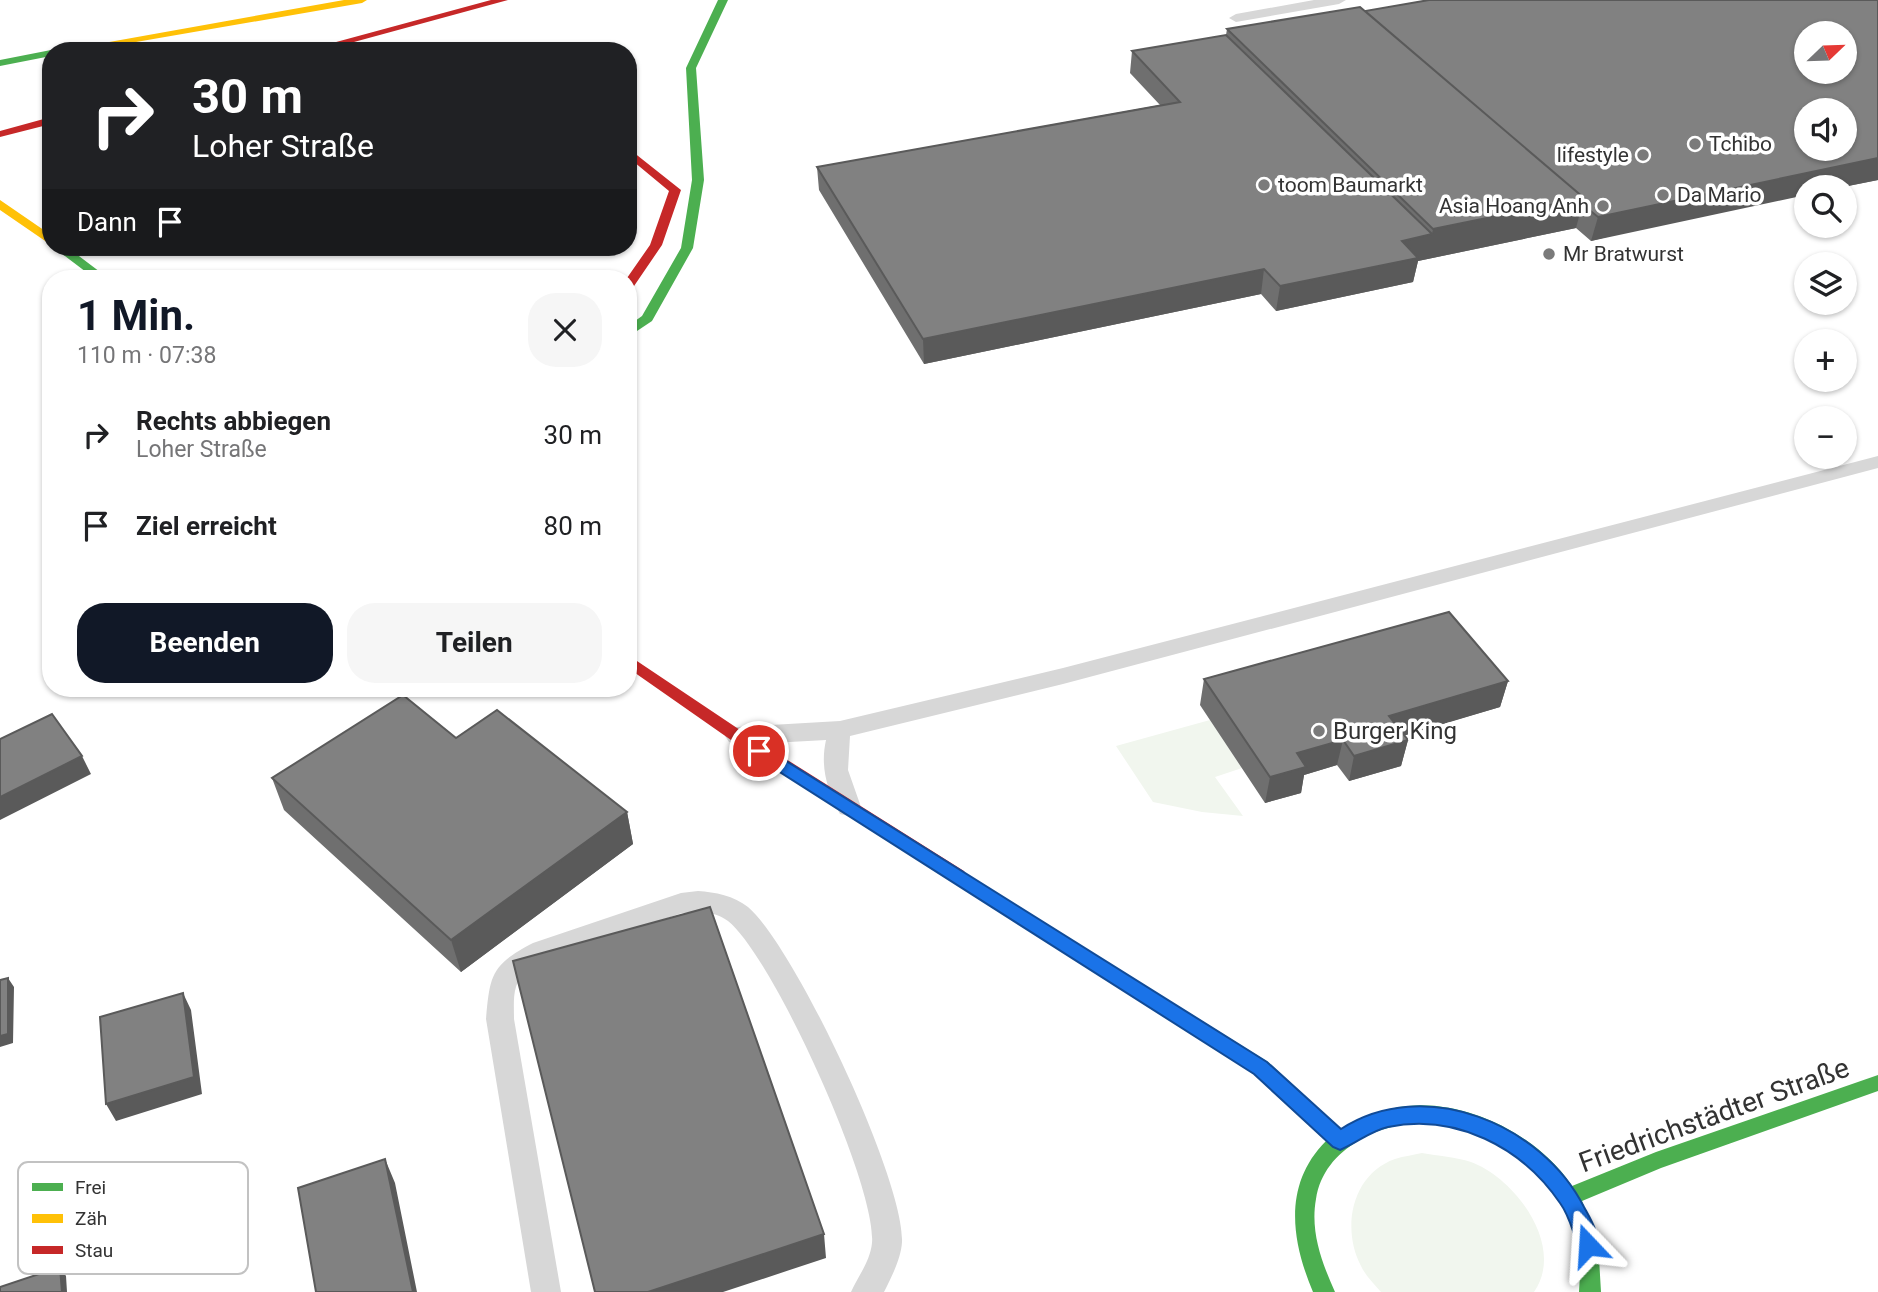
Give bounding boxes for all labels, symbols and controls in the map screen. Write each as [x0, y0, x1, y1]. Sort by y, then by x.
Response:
north arrow [1794, 21, 1857, 84]
map controls [1794, 21, 1857, 469]
text: 30 m [192, 68, 303, 125]
icon: right [77, 70, 168, 161]
button: sound [1794, 98, 1857, 161]
text: Loher Straße [192, 127, 374, 165]
place label: Tchibo [1709, 132, 1772, 156]
marker: Tchibo [1687, 136, 1703, 152]
place label: lifestyle [1557, 143, 1629, 167]
marker: lifestyle [1635, 147, 1651, 163]
place label: toom Baumarkt [1278, 173, 1423, 197]
button: search [1794, 175, 1857, 238]
marker: toom Baumarkt [1256, 177, 1272, 193]
place label: Da Mario [1677, 183, 1761, 207]
marker: Da Mario [1655, 187, 1671, 203]
place label: Asia Hoang Anh [1439, 194, 1589, 218]
marker: Asia Hoang Anh [1595, 198, 1611, 214]
icon: arrive [151, 203, 189, 241]
text: Dann [77, 207, 137, 237]
place label: Mr Bratwurst [1563, 242, 1684, 266]
marker: Mr Bratwurst [1541, 246, 1557, 262]
button: layers [1794, 252, 1857, 315]
text: 1 Min. [77, 291, 195, 340]
button: close [528, 293, 602, 367]
button: + [1794, 329, 1857, 392]
text: 110 m · 07:38 [77, 342, 216, 369]
text: Rechts abbiegen [136, 406, 331, 436]
button: − [1794, 406, 1857, 469]
icon: right [77, 416, 115, 454]
text: 30 m [544, 420, 602, 450]
text: Loher Straße [136, 436, 267, 463]
icon: arrive [77, 507, 115, 545]
text: Ziel erreicht [136, 511, 277, 541]
text: 80 m [544, 511, 602, 541]
button: Beenden [77, 603, 333, 683]
button: Teilen [347, 603, 602, 683]
place label: Burger King [1333, 717, 1457, 745]
pin [729, 721, 789, 781]
marker: Burger King [1311, 723, 1327, 739]
icon: arrive [740, 732, 778, 770]
street label: Friedrichstädter Straße [1574, 1051, 1854, 1179]
legend [18, 1162, 248, 1274]
text: Frei [75, 1176, 106, 1199]
text: Zäh [75, 1207, 107, 1230]
position arrow [1551, 1208, 1625, 1282]
text: Stau [75, 1239, 113, 1262]

